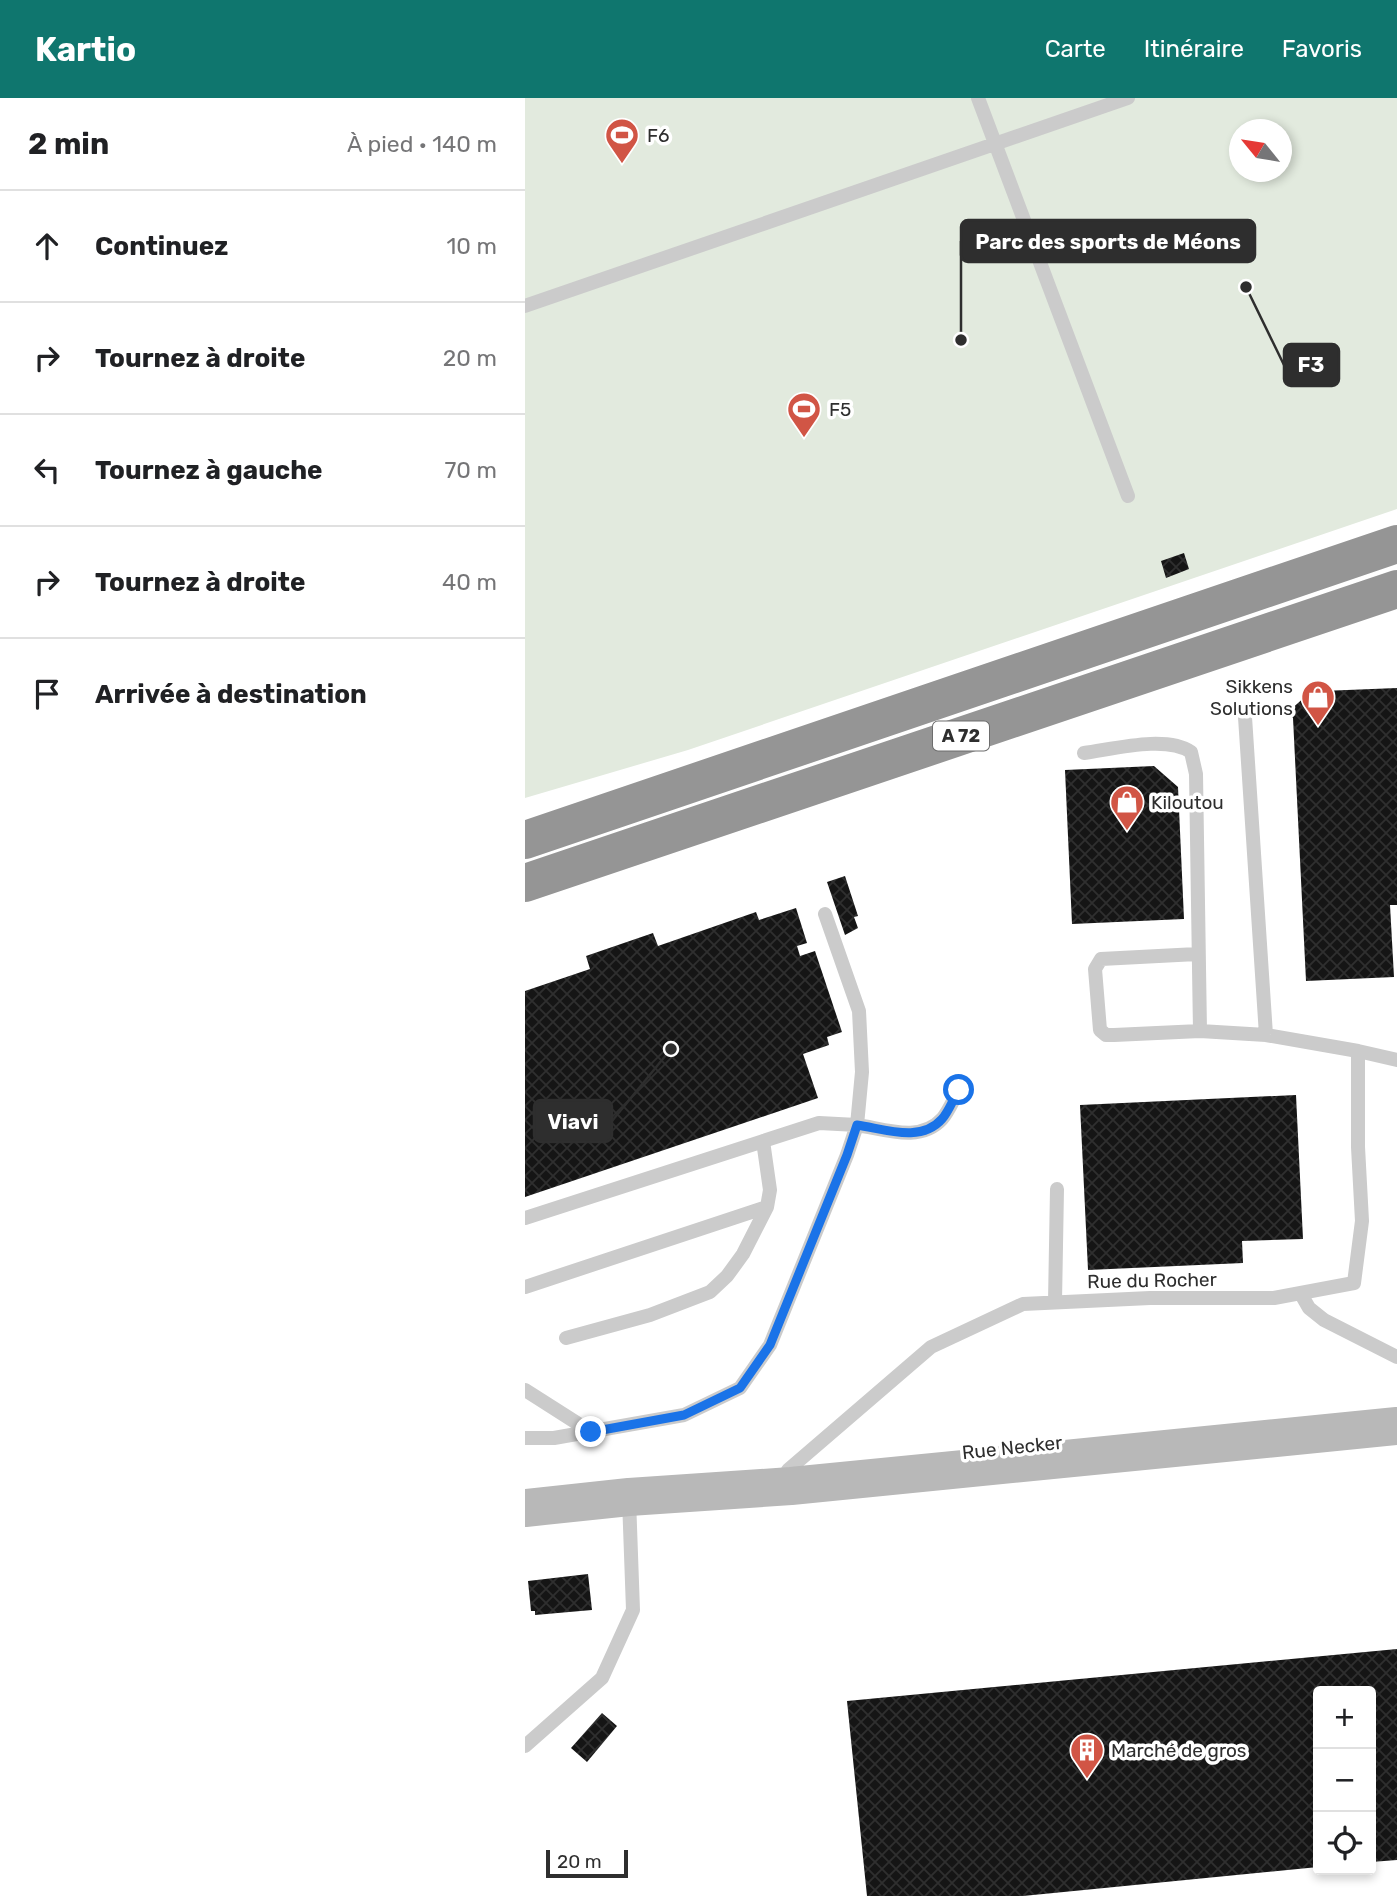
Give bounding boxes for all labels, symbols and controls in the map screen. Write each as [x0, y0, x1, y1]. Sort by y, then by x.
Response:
text: Kartio [35, 30, 136, 69]
text: Carte [1045, 35, 1106, 63]
text: Itinéraire [1144, 35, 1244, 63]
text: Favoris [1282, 35, 1362, 63]
sports icon: F6 [603, 116, 641, 165]
north arrow [1229, 119, 1292, 182]
place label: F6 [647, 124, 670, 147]
text: 2 min [28, 126, 109, 162]
text: À pied · 140 m [347, 130, 497, 158]
callout: Parc des sports de Méons [961, 220, 1255, 262]
icon: ahead [28, 227, 66, 265]
text: Parc des sports de Méons [975, 229, 1241, 254]
text: Continuez [95, 231, 228, 262]
text: 10 m [446, 232, 497, 260]
icon: right [28, 339, 66, 377]
text: Tournez à droite [95, 343, 305, 374]
text: 20 m [443, 344, 497, 372]
callout: F3 [1284, 344, 1339, 386]
text: F3 [1298, 352, 1324, 377]
sports icon: F5 [785, 390, 823, 439]
place label: F5 [829, 398, 851, 421]
icon: left [28, 451, 66, 489]
text: Tournez à gauche [95, 455, 323, 486]
text: 70 m [445, 456, 497, 484]
icon: right [28, 563, 66, 601]
text: Tournez à droite [95, 567, 305, 598]
text: 40 m [442, 568, 497, 596]
icon: arrive [28, 675, 66, 713]
place label: Sikkens Solutions [1210, 675, 1293, 720]
shop icon: Sikkens Solutions [1299, 678, 1337, 727]
text: Arrivée à destination [95, 679, 367, 710]
road number: A 72 [933, 722, 989, 750]
shop icon: Kiloutou [1108, 783, 1146, 832]
place label: Kiloutou [1151, 791, 1224, 814]
route start [943, 1074, 974, 1105]
callout: Viavi [534, 1100, 612, 1142]
text: Viavi [548, 1109, 598, 1134]
street label: Rue du Rocher [1087, 1268, 1218, 1293]
route end [575, 1416, 606, 1447]
street label: Rue Necker [961, 1431, 1064, 1464]
map controls [1313, 1686, 1376, 1875]
button: + [1313, 1686, 1376, 1749]
building icon: Marché de gros [1068, 1731, 1106, 1780]
place label: Marché de gros [1111, 1739, 1247, 1762]
button: − [1313, 1749, 1376, 1812]
button: locate [1313, 1812, 1376, 1875]
scale bar [546, 1847, 628, 1879]
text: 20 m [557, 1850, 602, 1873]

